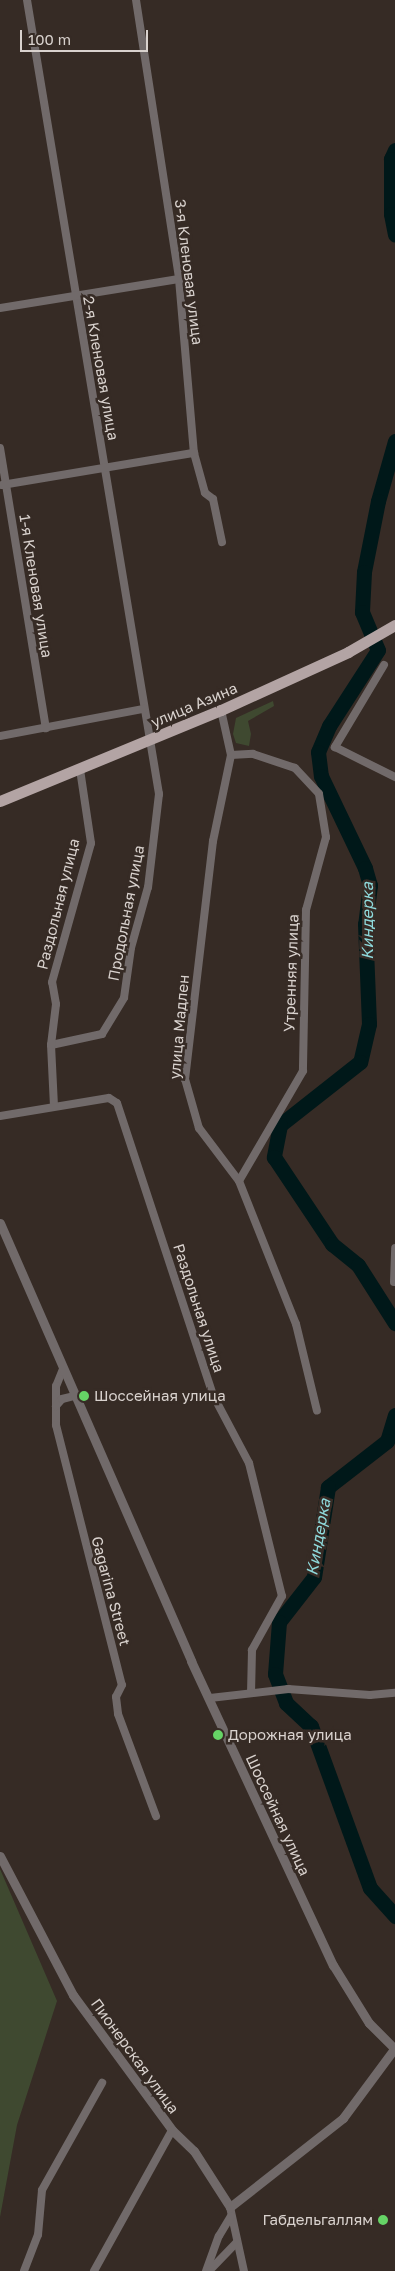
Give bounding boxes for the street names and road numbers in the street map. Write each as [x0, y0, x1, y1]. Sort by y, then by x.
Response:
street label: 3-я Кленовая улица [171, 198, 207, 346]
street label: 2-я Кленовая улица [79, 294, 123, 442]
street label: 1-я Кленовая улица [16, 513, 56, 659]
street label: улица Азина [148, 679, 240, 731]
street label: Раздольная улица [33, 837, 83, 971]
street label: Продольная улица [104, 844, 148, 982]
street label: Утренняя улица [280, 914, 302, 1032]
street label: улица Мадлен [165, 974, 193, 1080]
street label: Раздольная улица [170, 1241, 228, 1375]
street label: Gagarina Street [88, 1534, 134, 1648]
street label: Шоссейная улица [242, 1752, 314, 1878]
street label: Пионерская улица [87, 1995, 183, 2117]

